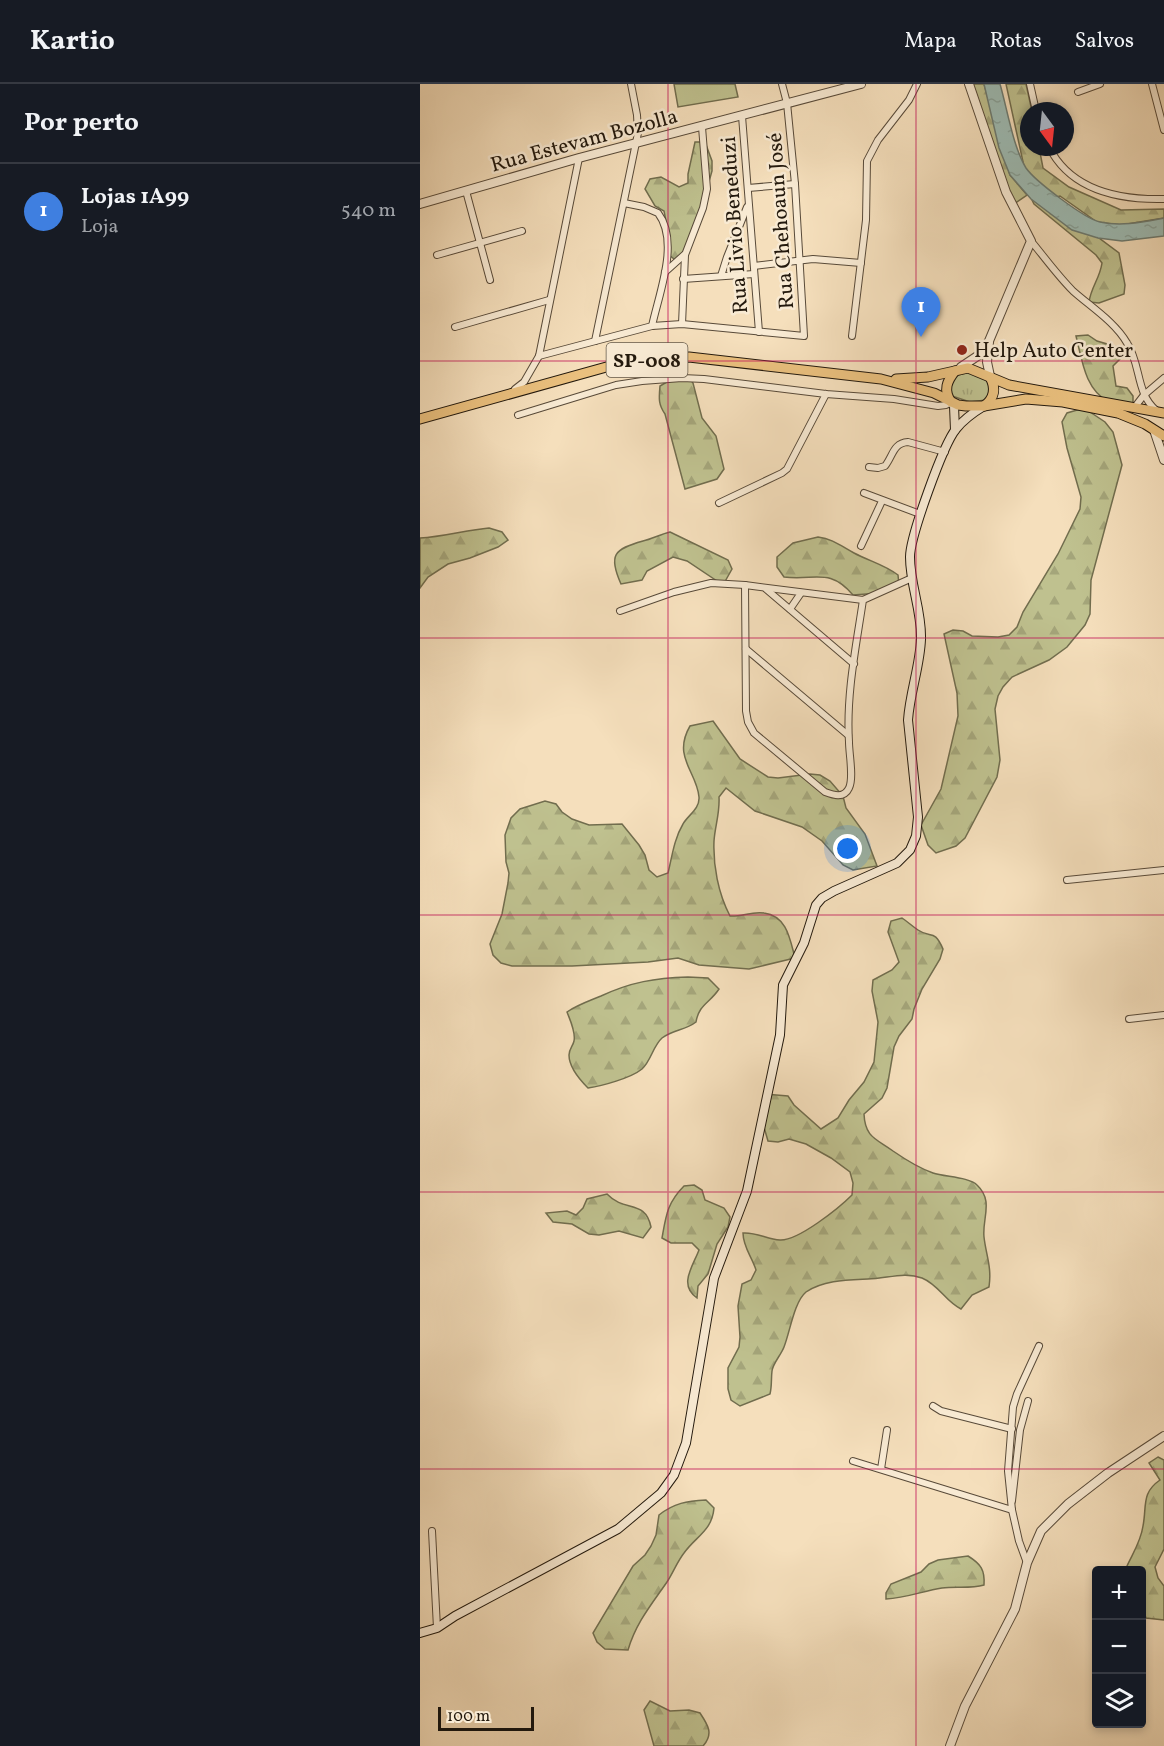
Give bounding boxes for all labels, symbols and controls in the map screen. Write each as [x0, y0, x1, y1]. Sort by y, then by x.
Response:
text: Kartio [30, 22, 115, 61]
text: Mapa [904, 27, 957, 56]
text: Rotas [990, 27, 1042, 56]
text: Salvos [1075, 27, 1134, 56]
north arrow [1020, 102, 1074, 156]
street label: Rua Estevam Bozolla [488, 103, 681, 180]
text: Por perto [24, 105, 139, 141]
street label: Rua Chehoaun José [761, 132, 802, 310]
street label: Rua Livio Beneduzi [715, 135, 756, 315]
text: Lojas 1A99 [81, 182, 189, 213]
text: 1 [39, 197, 48, 225]
text: 540 m [341, 197, 396, 225]
text: Loja [81, 213, 118, 241]
pin: 1 [902, 288, 940, 337]
place label: Help Auto Center [974, 337, 1133, 366]
road number: SP-008 [606, 343, 688, 377]
marker: Help Auto Center [955, 343, 969, 357]
your location [833, 834, 862, 863]
map controls [1092, 1566, 1146, 1728]
button: + [1092, 1566, 1146, 1620]
button: − [1092, 1620, 1146, 1674]
button: layers [1092, 1674, 1146, 1728]
scale bar [438, 1704, 534, 1732]
text: 100 m [447, 1706, 490, 1728]

